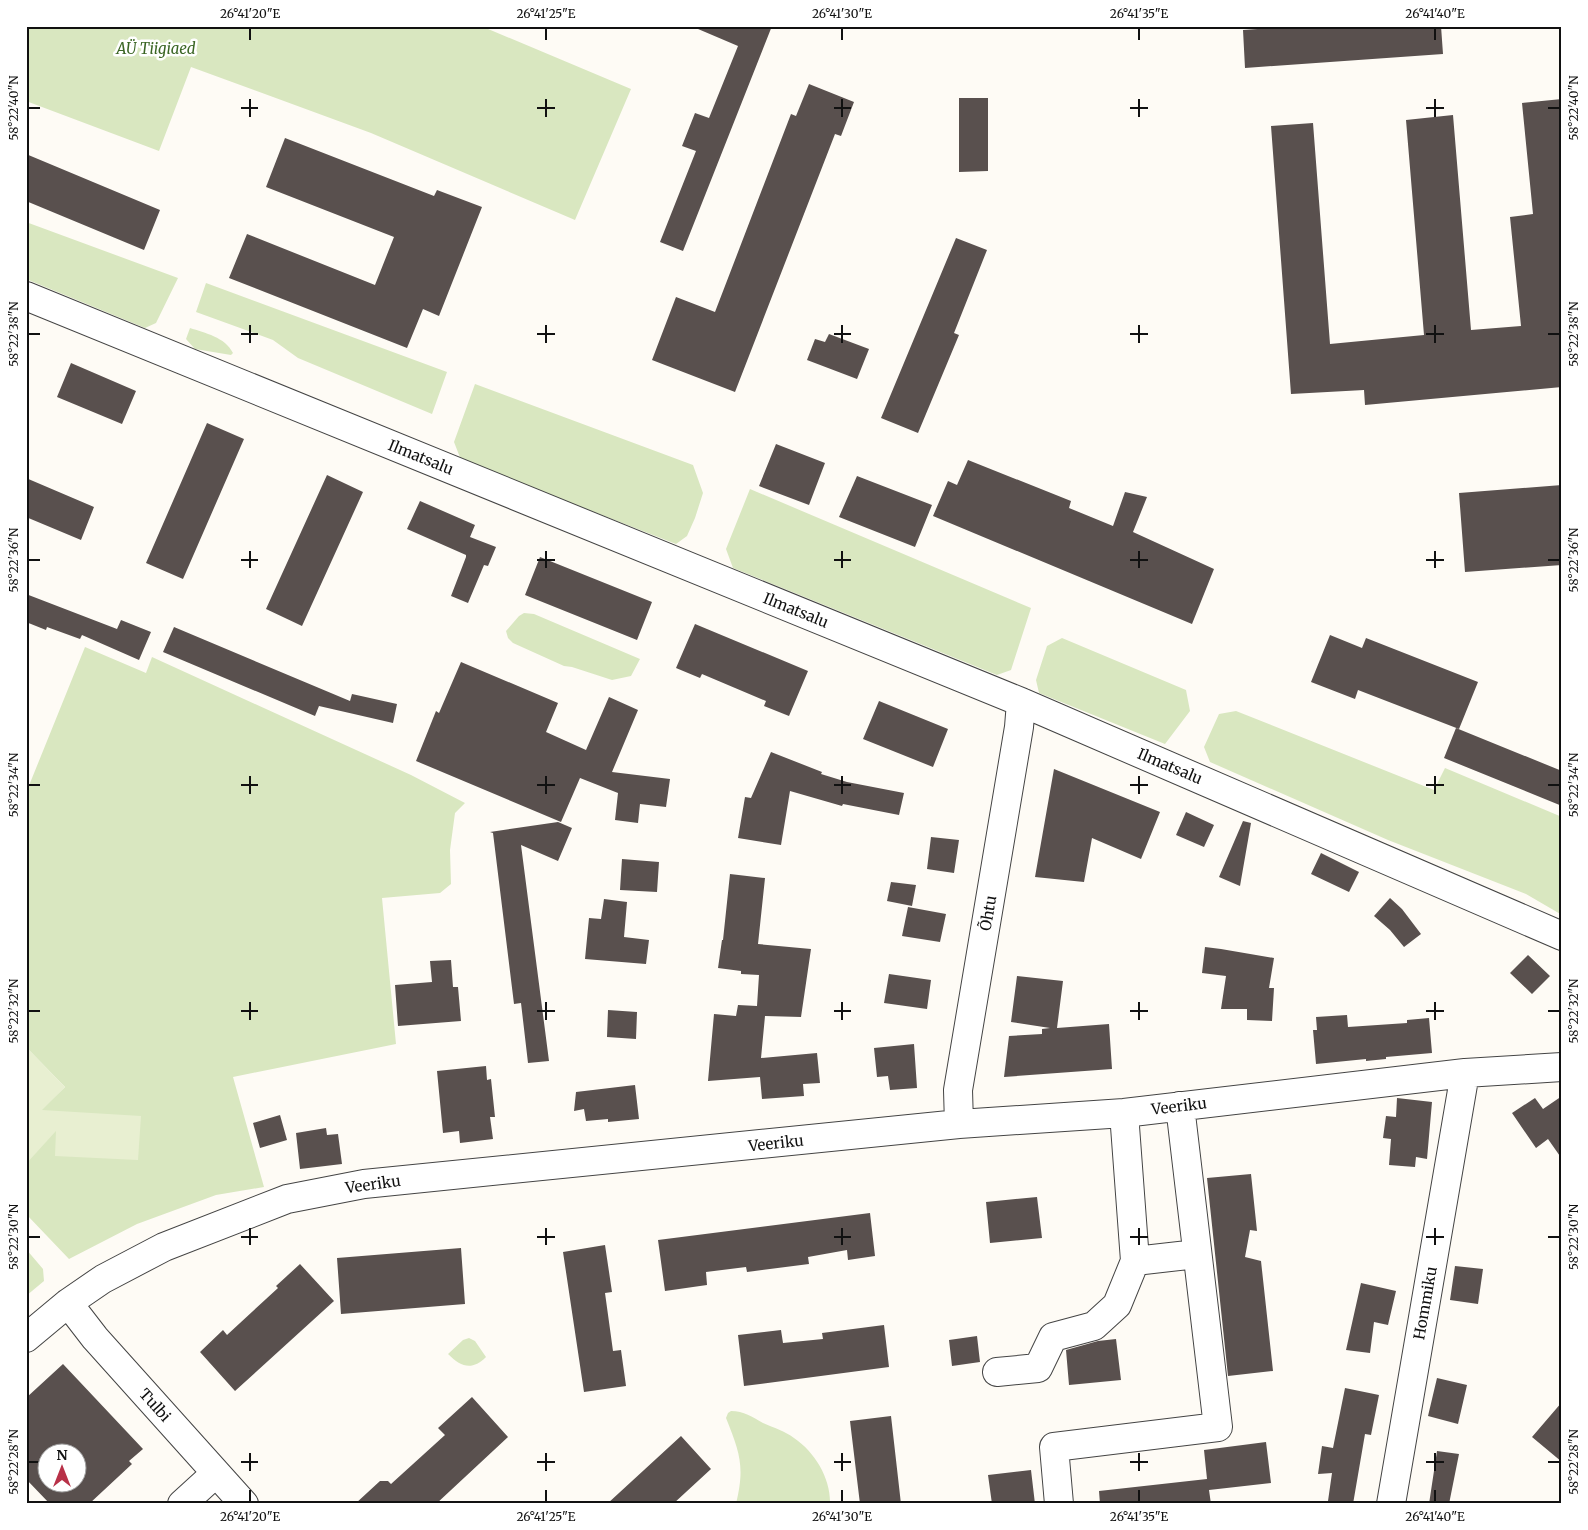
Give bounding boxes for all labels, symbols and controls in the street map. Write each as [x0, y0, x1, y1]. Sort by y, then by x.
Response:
text: 26°41'20"E [220, 6, 280, 21]
text: 26°41'25"E [517, 6, 576, 21]
text: 26°41'30"E [812, 6, 872, 21]
text: 26°41'35"E [1110, 6, 1169, 21]
text: 26°41'40"E [1405, 6, 1465, 21]
park label: AÜ Tiigiaed [116, 39, 196, 58]
text: 58°22'40"N [6, 75, 21, 141]
text: 58°22'40"N [1566, 75, 1581, 141]
text: 58°22'38"N [6, 301, 21, 367]
text: 58°22'38"N [1566, 301, 1581, 367]
street label: Ilmatsalu [386, 435, 456, 479]
text: 58°22'36"N [6, 527, 21, 592]
text: 58°22'36"N [1566, 527, 1581, 592]
street label: Ilmatsalu [761, 588, 831, 632]
street label: Ilmatsalu [1135, 744, 1205, 788]
text: 58°22'34"N [6, 752, 21, 817]
text: 58°22'34"N [1566, 752, 1581, 817]
street label: Õhtu [976, 894, 1000, 932]
text: 58°22'32"N [6, 978, 21, 1043]
text: 58°22'32"N [1566, 978, 1581, 1043]
street label: Veeriku [1149, 1093, 1208, 1119]
street label: Veeriku [746, 1131, 805, 1155]
street label: Veeriku [343, 1171, 402, 1197]
text: 58°22'30"N [6, 1203, 21, 1270]
text: 58°22'30"N [1566, 1203, 1581, 1270]
street label: Hommiku [1409, 1265, 1441, 1341]
street label: Tulbi [135, 1384, 175, 1426]
text: 58°22'28"N [6, 1429, 21, 1495]
text: 58°22'28"N [1566, 1429, 1581, 1495]
north arrow [38, 1442, 88, 1492]
text: N [56, 1446, 68, 1464]
text: 26°41'20"E [220, 1509, 280, 1524]
text: 26°41'25"E [517, 1509, 576, 1524]
text: 26°41'30"E [812, 1509, 872, 1524]
text: 26°41'35"E [1110, 1509, 1169, 1524]
text: 26°41'40"E [1405, 1509, 1465, 1524]

